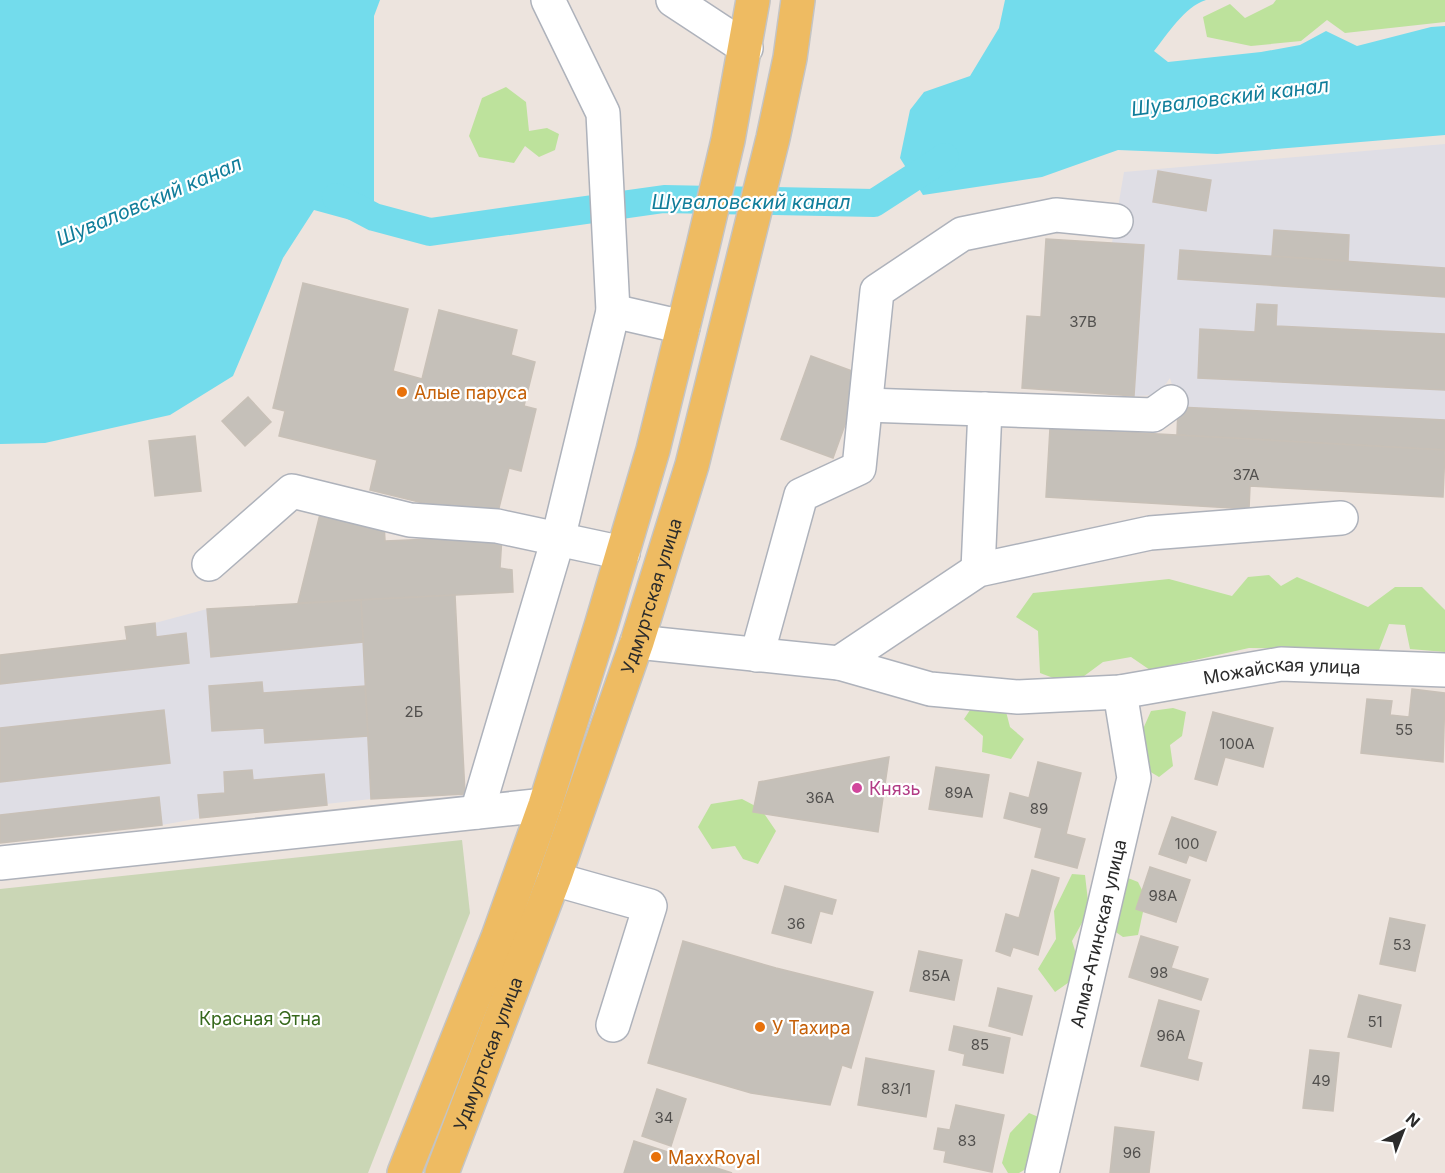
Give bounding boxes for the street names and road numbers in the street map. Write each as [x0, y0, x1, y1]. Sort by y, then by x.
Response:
street label: Удмуртская улица [616, 515, 685, 676]
street label: Можайская улица [1202, 653, 1361, 688]
street label: Алма-Атинская улица [1066, 837, 1130, 1030]
street label: Удмуртская улица [449, 974, 526, 1133]

